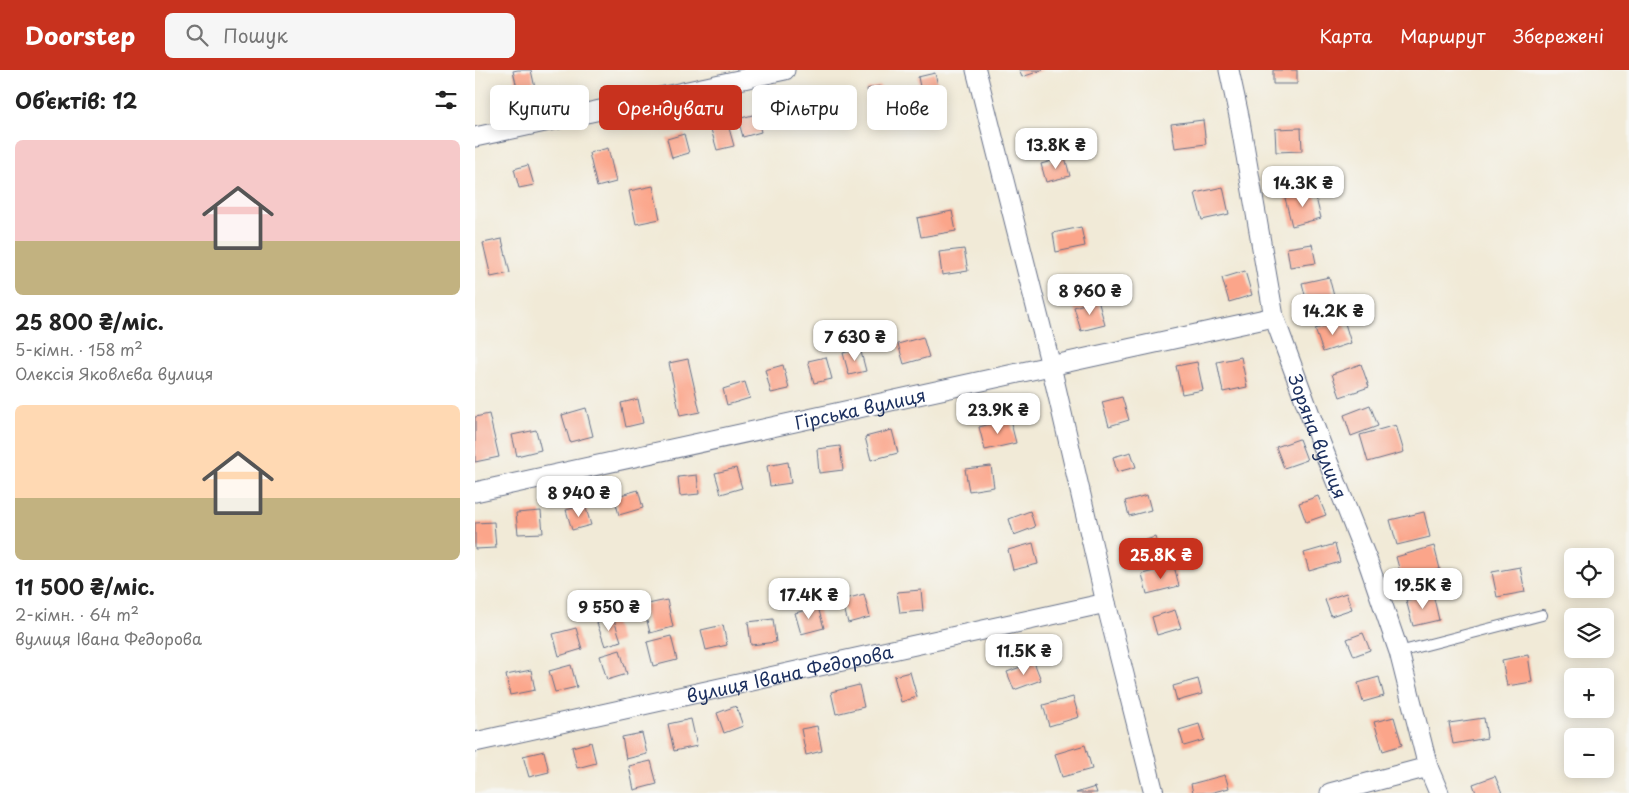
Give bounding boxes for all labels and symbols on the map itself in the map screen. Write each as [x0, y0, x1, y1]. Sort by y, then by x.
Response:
pin: 13.8K ₴ [1010, 128, 1102, 170]
pin: 14.3K ₴ [1257, 166, 1349, 208]
pin: 8 960 ₴ [1044, 274, 1136, 316]
pin: 14.2K ₴ [1287, 294, 1379, 336]
pin: 7 630 ₴ [809, 320, 901, 362]
street label: Зоряна вулиця [1283, 370, 1355, 502]
street label: Гірська вулиця [792, 380, 928, 435]
pin: 23.9K ₴ [952, 392, 1044, 435]
pin: 8 940 ₴ [533, 476, 625, 518]
pin: 25.8K ₴ [1115, 538, 1207, 580]
pin: 19.5K ₴ [1377, 568, 1469, 610]
pin: 17.4K ₴ [763, 578, 855, 620]
pin: 9 550 ₴ [563, 590, 655, 632]
pin: 11.5K ₴ [978, 634, 1070, 676]
street label: вулиця Івана Федорова [684, 637, 896, 709]

